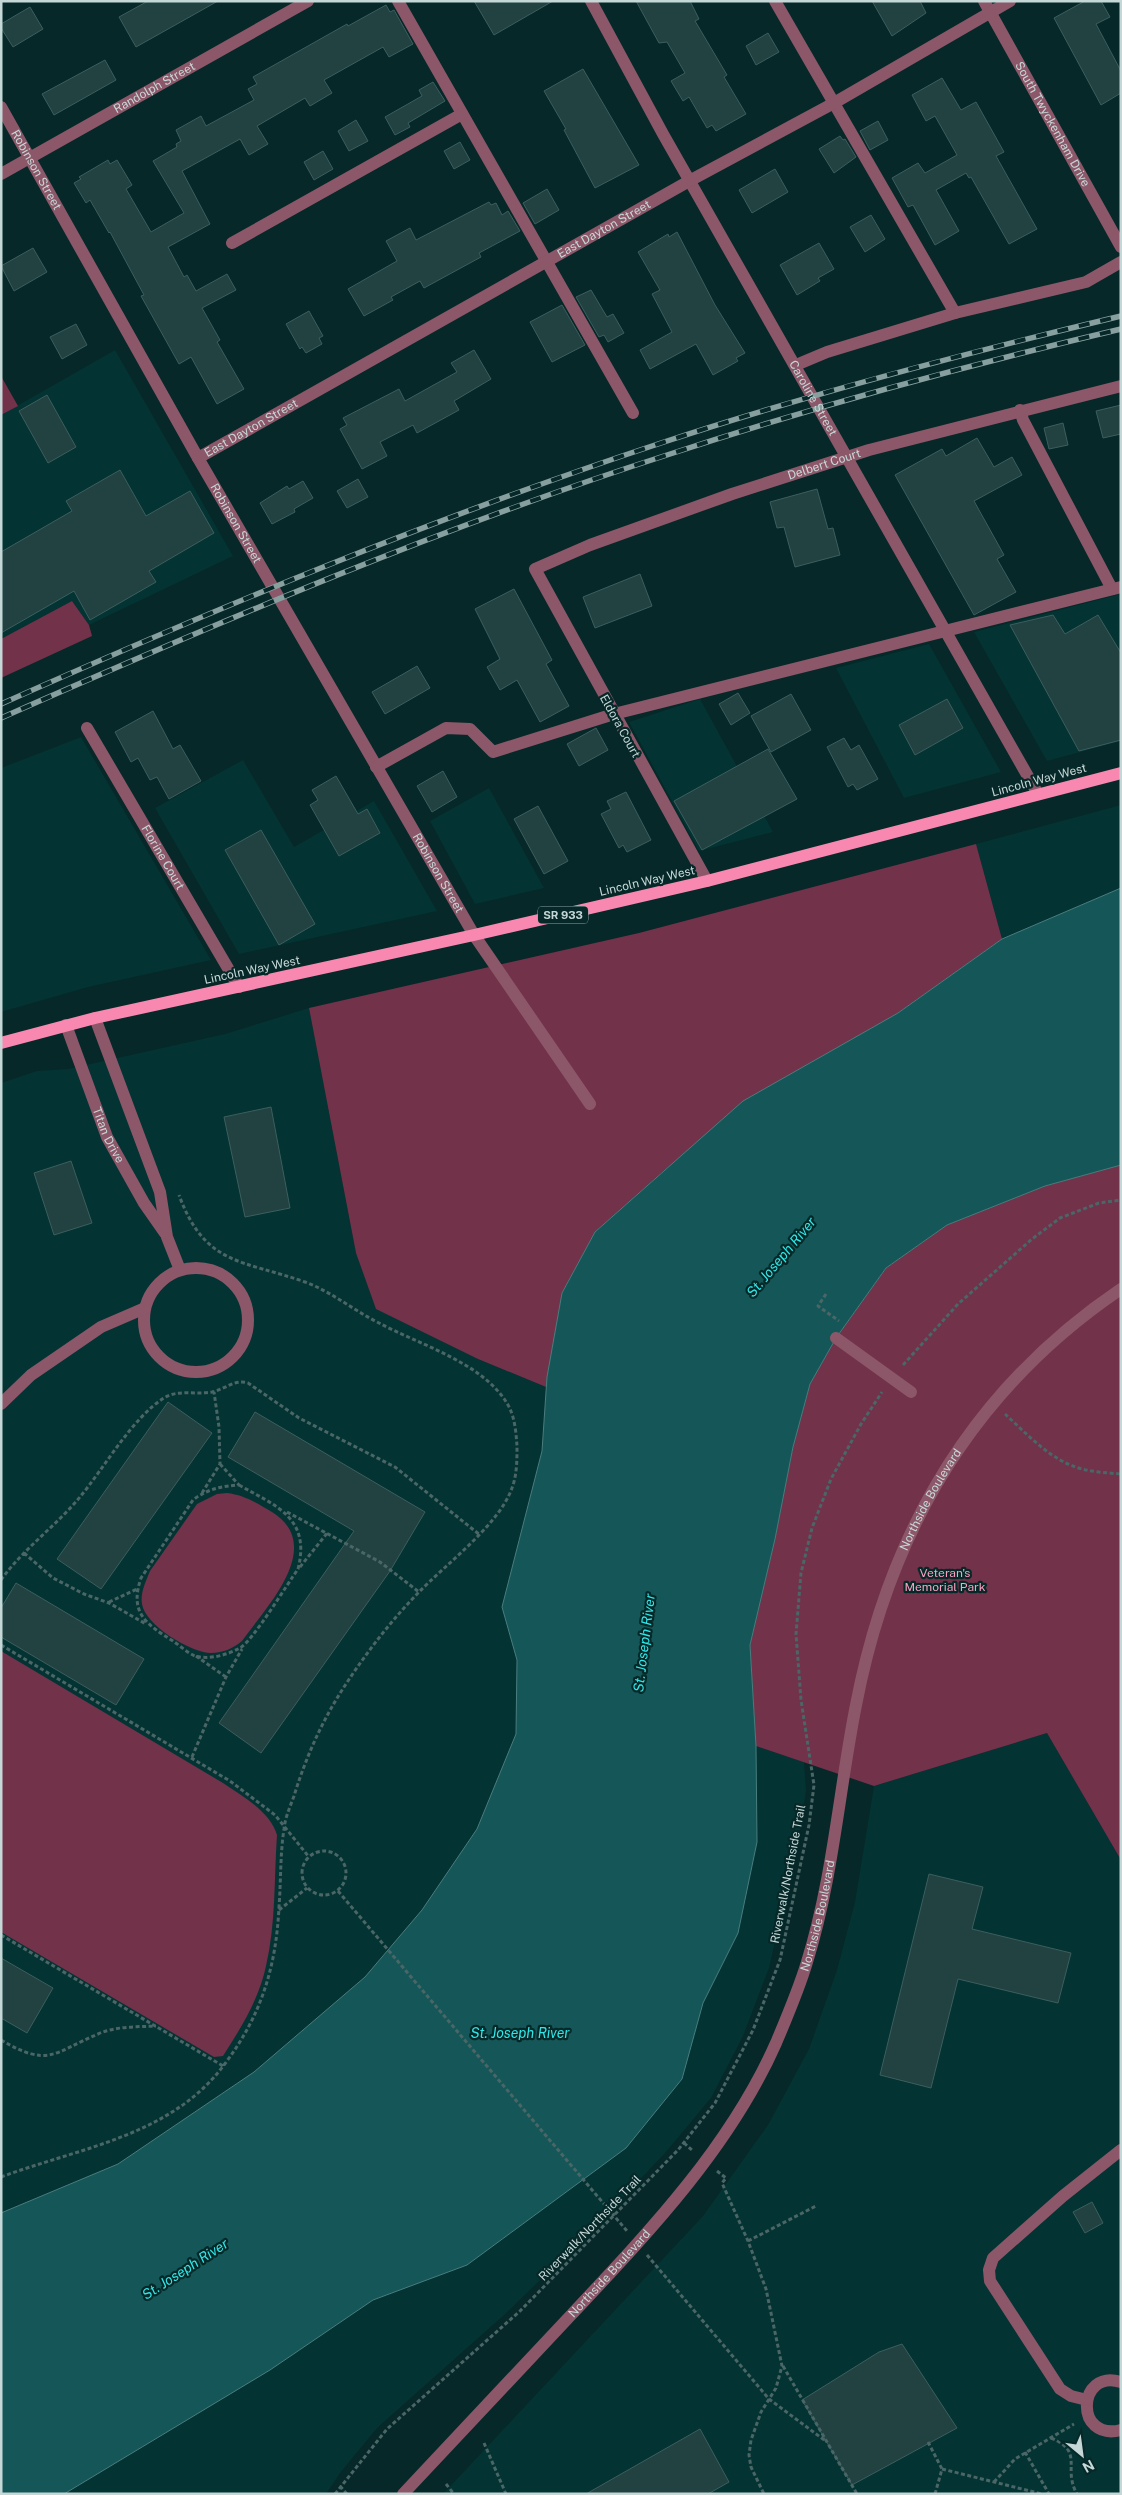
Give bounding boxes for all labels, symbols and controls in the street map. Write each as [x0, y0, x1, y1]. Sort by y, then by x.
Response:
street label: Randolph Street [111, 59, 198, 116]
street label: South Twyckenham Drive [1012, 59, 1093, 189]
street label: Robinson Street [8, 127, 64, 213]
street label: East Dayton Street [555, 197, 653, 261]
street label: Caroline Street [786, 358, 840, 439]
street label: East Dayton Street [202, 396, 301, 460]
street label: Delbert Court [786, 446, 863, 483]
street label: Robinson Street [207, 481, 264, 566]
street label: Eldora Court [597, 692, 643, 760]
street label: Lincoln Way West [990, 760, 1088, 799]
street label: Florine Court [138, 822, 188, 893]
street label: Robinson Street [410, 831, 467, 916]
street label: Lincoln Way West [598, 863, 697, 899]
road number: SR 933 [538, 906, 588, 924]
street label: Lincoln Way West [203, 953, 302, 987]
street label: Titan Drive [90, 1105, 127, 1166]
water label: St. Joseph River [743, 1213, 819, 1300]
street label: Northside Boulevard [897, 1446, 964, 1553]
park label: Veteran's Memorial Park [905, 1566, 986, 1594]
water label: St. Joseph River [630, 1592, 658, 1693]
street label: Riverwalk/Northside Trail [768, 1803, 808, 1945]
street label: Northside Boulevard [798, 1859, 837, 1973]
water label: St. Joseph River [470, 2025, 570, 2041]
street label: Riverwalk/Northside Trail [536, 2172, 644, 2284]
street label: Northside Boulevard [566, 2227, 653, 2320]
water label: St. Joseph River [139, 2235, 232, 2303]
north arrow [1057, 2430, 1107, 2480]
text: N [1080, 2457, 1097, 2476]

